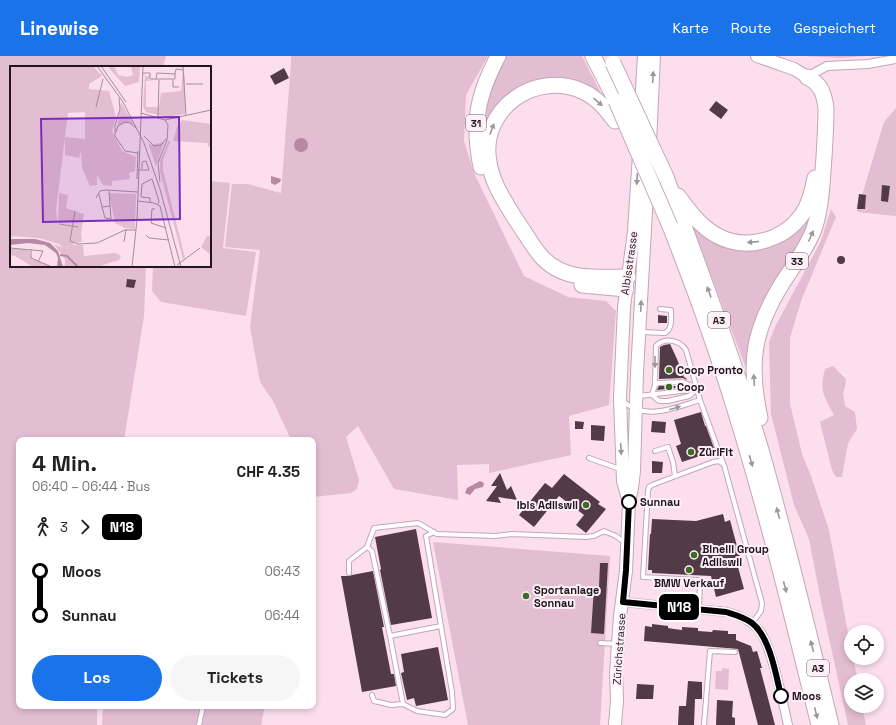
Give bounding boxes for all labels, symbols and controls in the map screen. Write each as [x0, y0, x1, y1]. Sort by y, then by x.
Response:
text: Linewise [20, 16, 99, 41]
text: Karte [673, 19, 709, 37]
text: Route [731, 19, 771, 37]
text: Gespeichert [793, 19, 876, 37]
inset map [10, 66, 211, 267]
one-way arrow [650, 71, 657, 83]
one-way arrow [593, 98, 604, 107]
road number: 31 [466, 115, 486, 131]
one-way arrow [489, 123, 495, 135]
one-way arrow [634, 173, 641, 185]
street label: Albisstrasse [618, 230, 640, 296]
one-way arrow [808, 230, 814, 242]
one-way arrow [747, 239, 760, 245]
road number: 33 [786, 253, 808, 269]
one-way arrow [706, 286, 712, 298]
one-way arrow [637, 300, 644, 312]
road number: A3 [708, 312, 730, 328]
one-way arrow [652, 356, 658, 369]
place label: Coop Pronto [677, 363, 743, 377]
marker: Coop Pronto [664, 365, 674, 375]
one-way arrow [750, 374, 757, 386]
place label: Coop [677, 380, 705, 394]
marker: Coop [664, 382, 674, 392]
one-way arrow [670, 405, 682, 411]
one-way arrow [617, 443, 624, 455]
place label: ZüriFit [699, 445, 733, 459]
marker: ZüriFit [686, 447, 696, 457]
text: 4 Min. [32, 449, 97, 477]
one-way arrow [748, 455, 754, 467]
text: CHF 4.35 [237, 462, 300, 481]
text: 06:40 – 06:44 · Bus [32, 478, 150, 495]
marker: Sunnau [621, 494, 637, 510]
place label: Sunnau [640, 495, 680, 509]
place label: Ibis Adliswil [517, 498, 578, 512]
marker: Ibis Adliswil [581, 500, 591, 510]
one-way arrow [775, 507, 781, 519]
icon: walk [32, 516, 54, 538]
icon: forward [74, 516, 96, 538]
text: N18 [110, 518, 134, 536]
text: 3 [60, 519, 68, 536]
place label: Binelli Group Adliswil [702, 542, 769, 569]
marker: Binelli Group Adliswil [689, 550, 699, 560]
text: Moos [62, 562, 101, 581]
text: 06:43 [264, 563, 300, 580]
marker: BMW Verkauf [684, 565, 694, 575]
place label: BMW Verkauf [654, 576, 724, 590]
one-way arrow [782, 580, 788, 593]
place label: Sportanlage Sonnau [534, 583, 599, 610]
marker: Sportanlage Sonnau [521, 591, 531, 601]
line badge: N18 [656, 594, 702, 620]
text: N18 [667, 598, 691, 616]
text: Sunnau [62, 606, 117, 625]
text: 06:44 [264, 607, 300, 624]
street label: Zürichstrasse [609, 612, 629, 686]
map controls [844, 625, 884, 713]
button: locate [844, 625, 884, 665]
one-way arrow [809, 640, 815, 653]
button: Los [32, 655, 162, 701]
button: Tickets [170, 655, 300, 701]
road number: A3 [807, 660, 829, 676]
button: layers [844, 673, 884, 713]
marker: Moos [773, 688, 789, 704]
place label: Moos [792, 689, 821, 703]
one-way arrow [813, 707, 819, 719]

